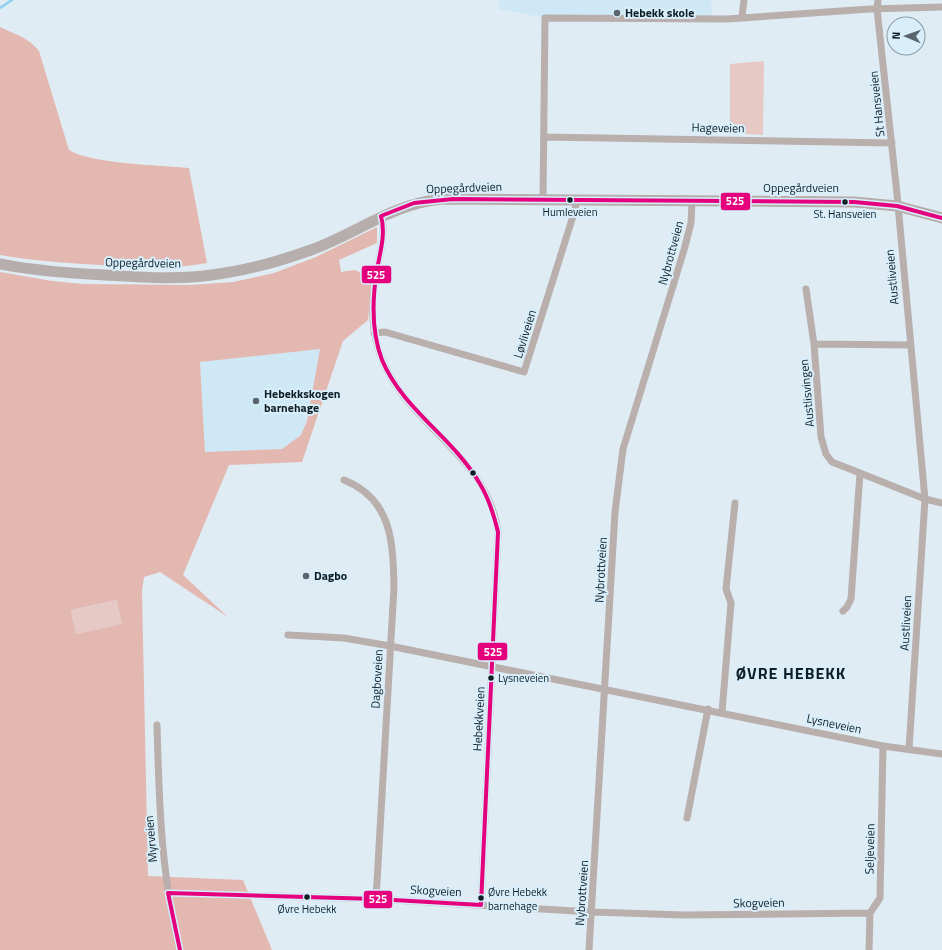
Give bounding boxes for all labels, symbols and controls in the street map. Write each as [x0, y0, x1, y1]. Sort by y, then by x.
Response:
place label: Hebekk skole [625, 3, 694, 22]
marker: Hebekk skole [612, 8, 622, 18]
north arrow [886, 16, 926, 56]
text: N [888, 32, 904, 40]
street label: St Hansveien [864, 70, 889, 138]
street label: Hageveien [691, 118, 745, 137]
street label: Oppegårdveien [426, 177, 502, 198]
street label: Oppegårdveien [763, 178, 839, 197]
line badge: 525 [720, 192, 751, 211]
text: 525 [726, 193, 744, 209]
marker: Humleveien [565, 195, 575, 205]
marker: St. Hansveien [840, 197, 850, 207]
place label: Humleveien [542, 204, 598, 220]
place label: St. Hansveien [813, 206, 877, 222]
street label: Nybrottveien [653, 219, 688, 287]
street label: Austliveien [880, 249, 903, 306]
street label: Oppegårdveien [105, 252, 181, 273]
line badge: 525 [361, 265, 392, 284]
text: 525 [367, 267, 385, 283]
street label: Løvliveien [508, 307, 541, 361]
street label: Austlisvingen [794, 358, 819, 428]
place label: Hebekkskogen barnehage [264, 384, 340, 417]
marker: Hebekkskogen barnehage [251, 396, 261, 406]
unlabelled marker [468, 468, 478, 478]
street label: Nybrottveien [589, 537, 612, 603]
place label: Dagbo [314, 566, 347, 585]
marker: Dagbo [301, 571, 311, 581]
street label: Austliveien [895, 595, 916, 651]
line badge: 525 [477, 642, 508, 661]
text: 525 [484, 644, 502, 660]
street label: Dagboveien [365, 649, 388, 709]
district label: ØVRE HEBEKK [736, 661, 846, 685]
place label: Lysneveien [498, 670, 549, 686]
marker: Lysneveien [486, 673, 496, 683]
street label: Hebekkveien [467, 686, 490, 752]
street label: Lysneveien [805, 708, 863, 739]
street label: Myrveien [139, 815, 162, 863]
street label: Seljeveien [860, 823, 879, 875]
street label: Nybrottveien [570, 859, 593, 926]
street label: Skogveien [410, 880, 462, 901]
place label: Øvre Hebekk barnehage [488, 884, 548, 914]
line badge: 525 [363, 890, 393, 909]
text: 525 [369, 891, 387, 907]
marker: Øvre Hebekk [302, 892, 312, 902]
marker: Øvre Hebekk barnehage [476, 893, 486, 903]
street label: Skogveien [733, 893, 785, 912]
place label: Øvre Hebekk [277, 901, 337, 917]

